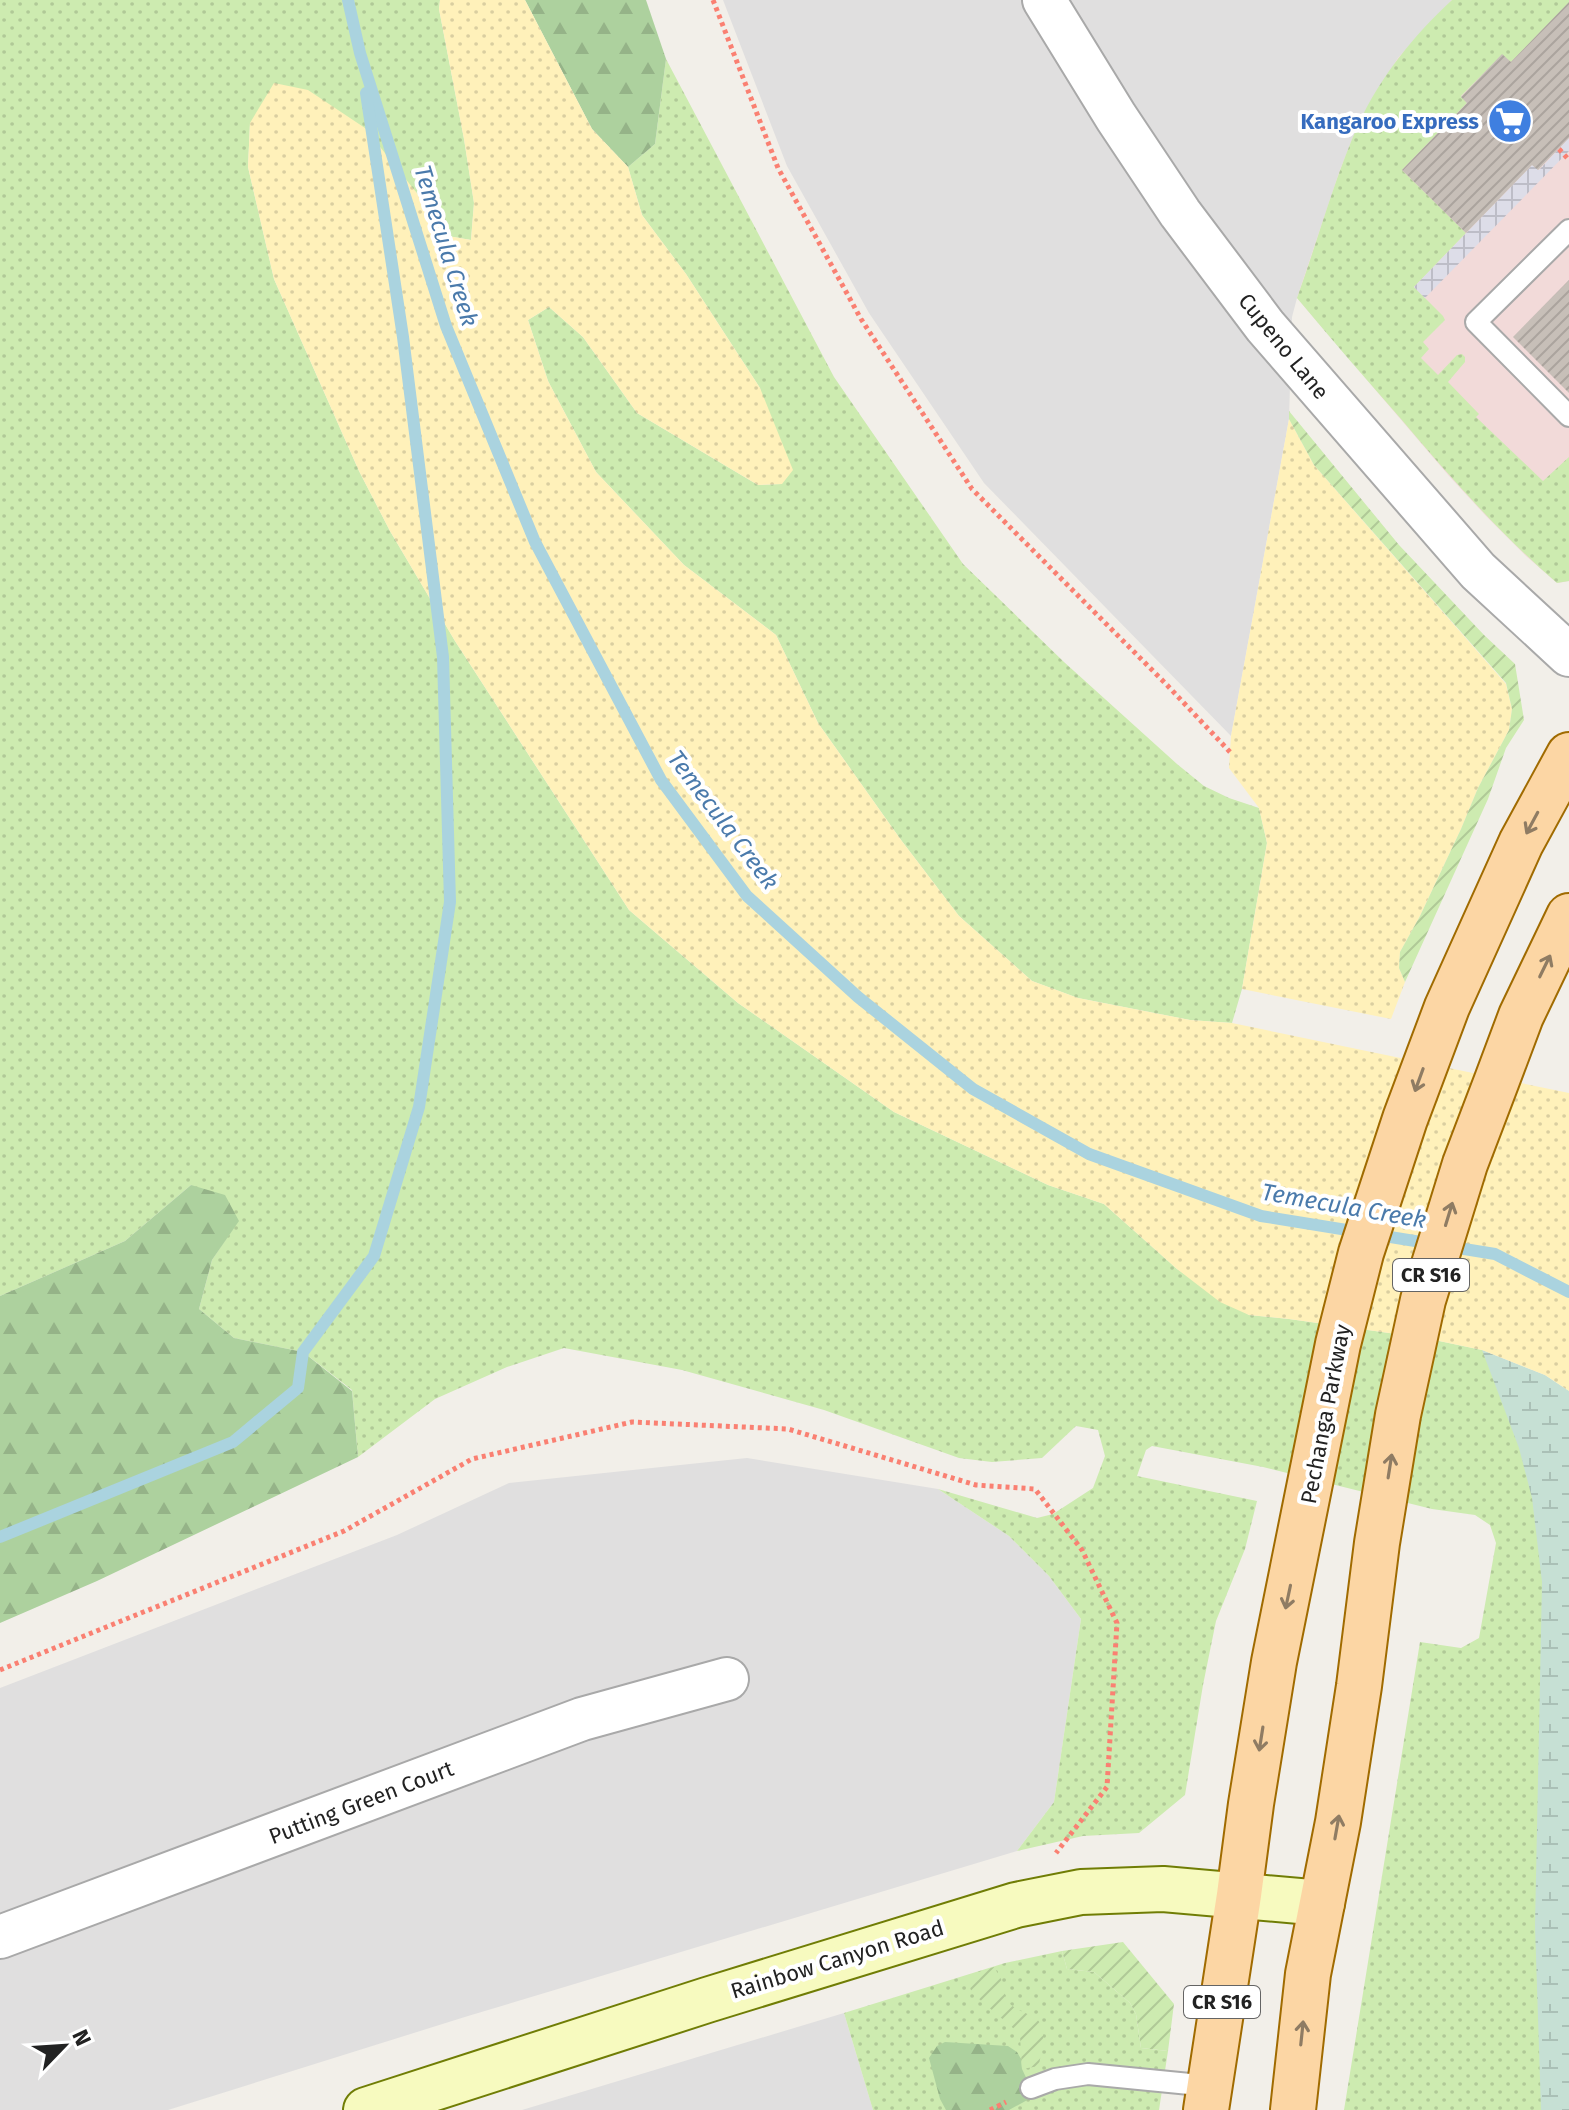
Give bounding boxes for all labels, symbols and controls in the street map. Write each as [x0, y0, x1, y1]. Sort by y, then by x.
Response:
supermarket icon: Kangaroo Express [1486, 97, 1534, 145]
place label: Kangaroo Express [1300, 108, 1479, 135]
water label: Temecula Creek [408, 162, 484, 330]
street label: Cupeno Lane [1233, 288, 1335, 405]
water label: Temecula Creek [662, 745, 784, 895]
one-way arrow [1523, 811, 1539, 835]
one-way arrow [1538, 955, 1553, 979]
one-way arrow [1411, 1067, 1425, 1092]
water label: Temecula Creek [1259, 1178, 1429, 1234]
one-way arrow [1443, 1201, 1458, 1226]
road number: CR S16 [1393, 1259, 1469, 1291]
street label: Pechanga Parkway [1295, 1322, 1356, 1506]
one-way arrow [1383, 1454, 1398, 1480]
one-way arrow [1280, 1584, 1295, 1610]
one-way arrow [1253, 1726, 1268, 1751]
street label: Putting Green Court [265, 1755, 457, 1850]
one-way arrow [1330, 1815, 1345, 1840]
street label: Rainbow Canyon Road [727, 1914, 947, 2005]
road number: CR S16 [1184, 1986, 1260, 2018]
north arrow [24, 2006, 104, 2086]
one-way arrow [1295, 2020, 1310, 2046]
text: N [66, 2025, 97, 2050]

